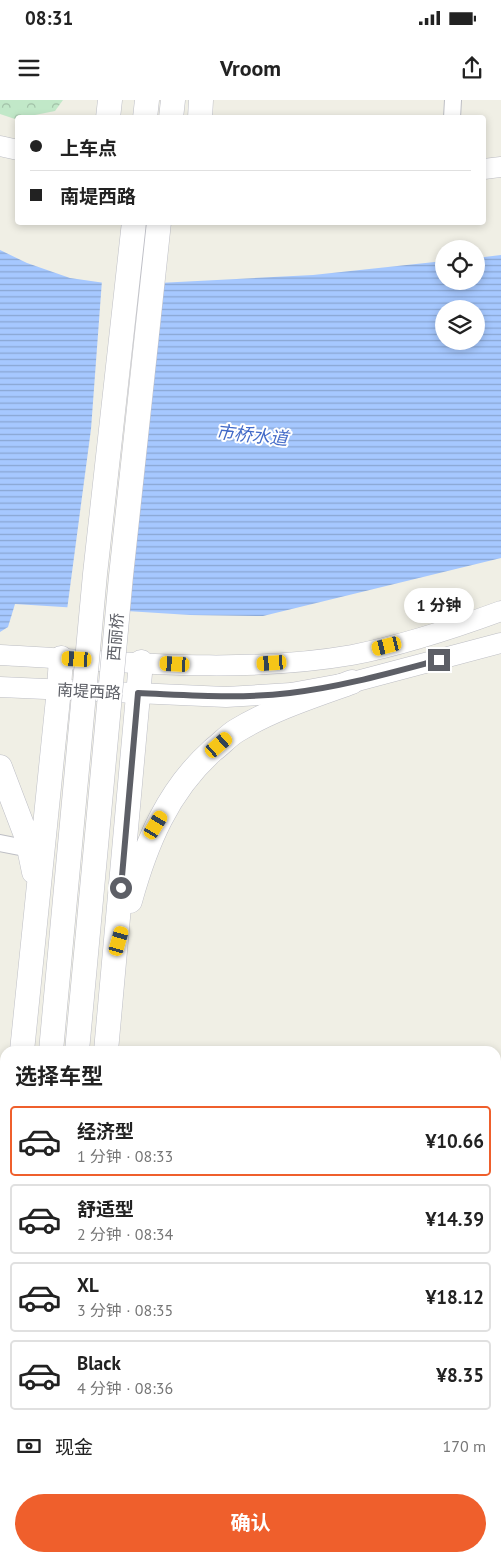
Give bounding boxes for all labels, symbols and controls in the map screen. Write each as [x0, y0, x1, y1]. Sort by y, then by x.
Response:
text: 08:31 [25, 6, 73, 30]
icon: menu [15, 54, 43, 82]
text: Vroom [220, 54, 281, 82]
icon: share [458, 54, 486, 82]
text: 上车点 [60, 136, 117, 160]
text: 南堤西路 [60, 184, 136, 208]
map controls [435, 240, 485, 350]
button: locate [435, 240, 485, 290]
button: layers [435, 300, 485, 350]
water label: 市桥水道 [215, 420, 292, 451]
callout: 1 分钟 [404, 588, 474, 622]
text: 1 分钟 [416, 595, 462, 615]
street label: 西丽桥 [103, 612, 127, 662]
car [370, 635, 403, 657]
route end [428, 649, 450, 671]
car [61, 651, 92, 667]
car [256, 654, 287, 672]
car [159, 656, 190, 672]
street label: 南堤西路 [57, 679, 121, 703]
car [202, 729, 235, 761]
car [141, 808, 170, 842]
route start [110, 877, 132, 899]
car [107, 925, 130, 957]
text: 选择车型 [15, 1062, 103, 1090]
icon: car [17, 1119, 62, 1164]
text: 经济型 [77, 1119, 134, 1143]
text: ¥10.66 [425, 1129, 484, 1153]
text: 1 分钟 · 08:33 [77, 1146, 173, 1166]
icon: car [17, 1197, 62, 1242]
text: 舒适型 [77, 1197, 134, 1221]
text: ¥14.39 [425, 1207, 484, 1231]
text: 2 分钟 · 08:34 [77, 1224, 173, 1244]
text: XL [77, 1273, 99, 1297]
icon: car [17, 1275, 62, 1320]
text: ¥18.12 [425, 1285, 484, 1309]
text: 3 分钟 · 08:35 [77, 1300, 173, 1320]
text: Black [77, 1351, 121, 1375]
icon: car [17, 1353, 62, 1398]
text: ¥8.35 [436, 1363, 484, 1387]
text: 4 分钟 · 08:36 [77, 1378, 173, 1398]
icon: cash [15, 1432, 43, 1460]
text: 现金 [55, 1435, 93, 1459]
text: 170 m [443, 1436, 486, 1456]
button: 确认 [15, 1494, 486, 1552]

